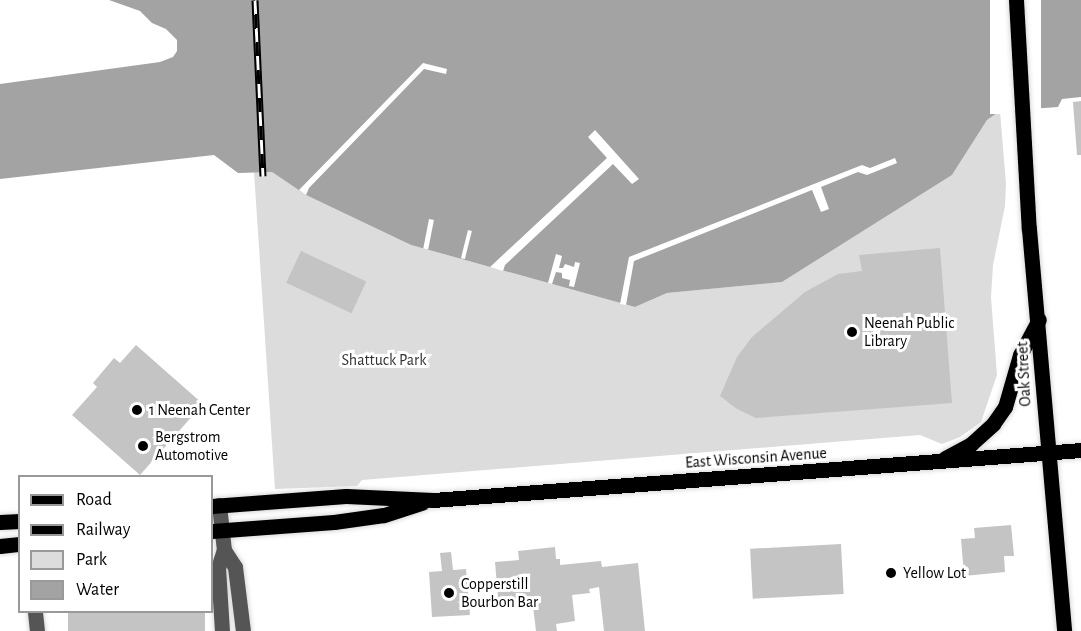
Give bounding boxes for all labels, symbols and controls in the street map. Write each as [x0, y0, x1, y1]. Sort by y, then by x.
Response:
place label: Neenah Public Library [864, 313, 954, 351]
marker: Neenah Public Library [845, 325, 859, 339]
street label: Oak Street [1013, 341, 1035, 407]
park label: Shattuck Park [341, 350, 427, 370]
place label: 1 Neenah Center [149, 400, 250, 420]
marker: 1 Neenah Center [130, 403, 144, 417]
place label: Bergstrom Automotive [155, 427, 228, 465]
marker: Bergstrom Automotive [136, 439, 150, 453]
street label: East Wisconsin Avenue [685, 443, 827, 473]
legend [18, 475, 213, 613]
text: Road [76, 491, 112, 509]
text: Railway [76, 521, 130, 539]
text: Park [76, 551, 107, 569]
place label: Yellow Lot [903, 563, 966, 583]
marker: Yellow Lot [884, 566, 898, 580]
place label: Copperstill Bourbon Bar [461, 574, 538, 612]
text: Water [76, 581, 119, 599]
marker: Copperstill Bourbon Bar [442, 586, 456, 600]

